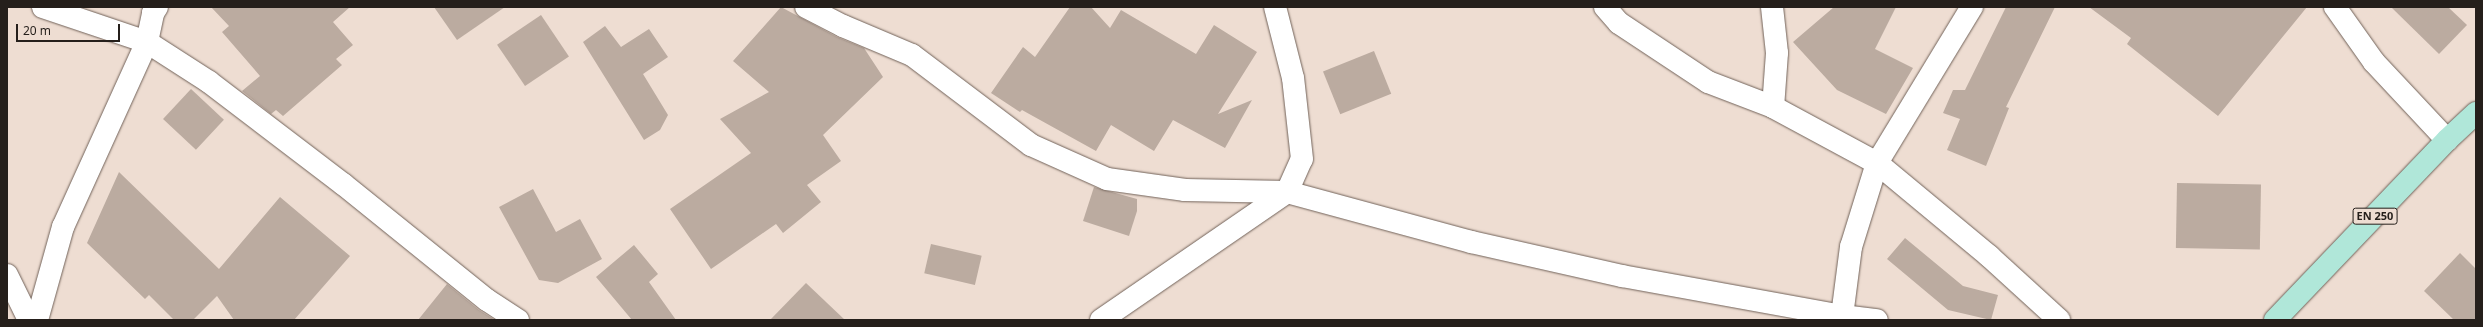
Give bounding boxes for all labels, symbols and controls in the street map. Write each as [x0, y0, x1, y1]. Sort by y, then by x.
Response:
scale bar [18, 16, 122, 42]
text: 20 m [23, 22, 51, 39]
road number: EN 250 [2352, 207, 2398, 225]

